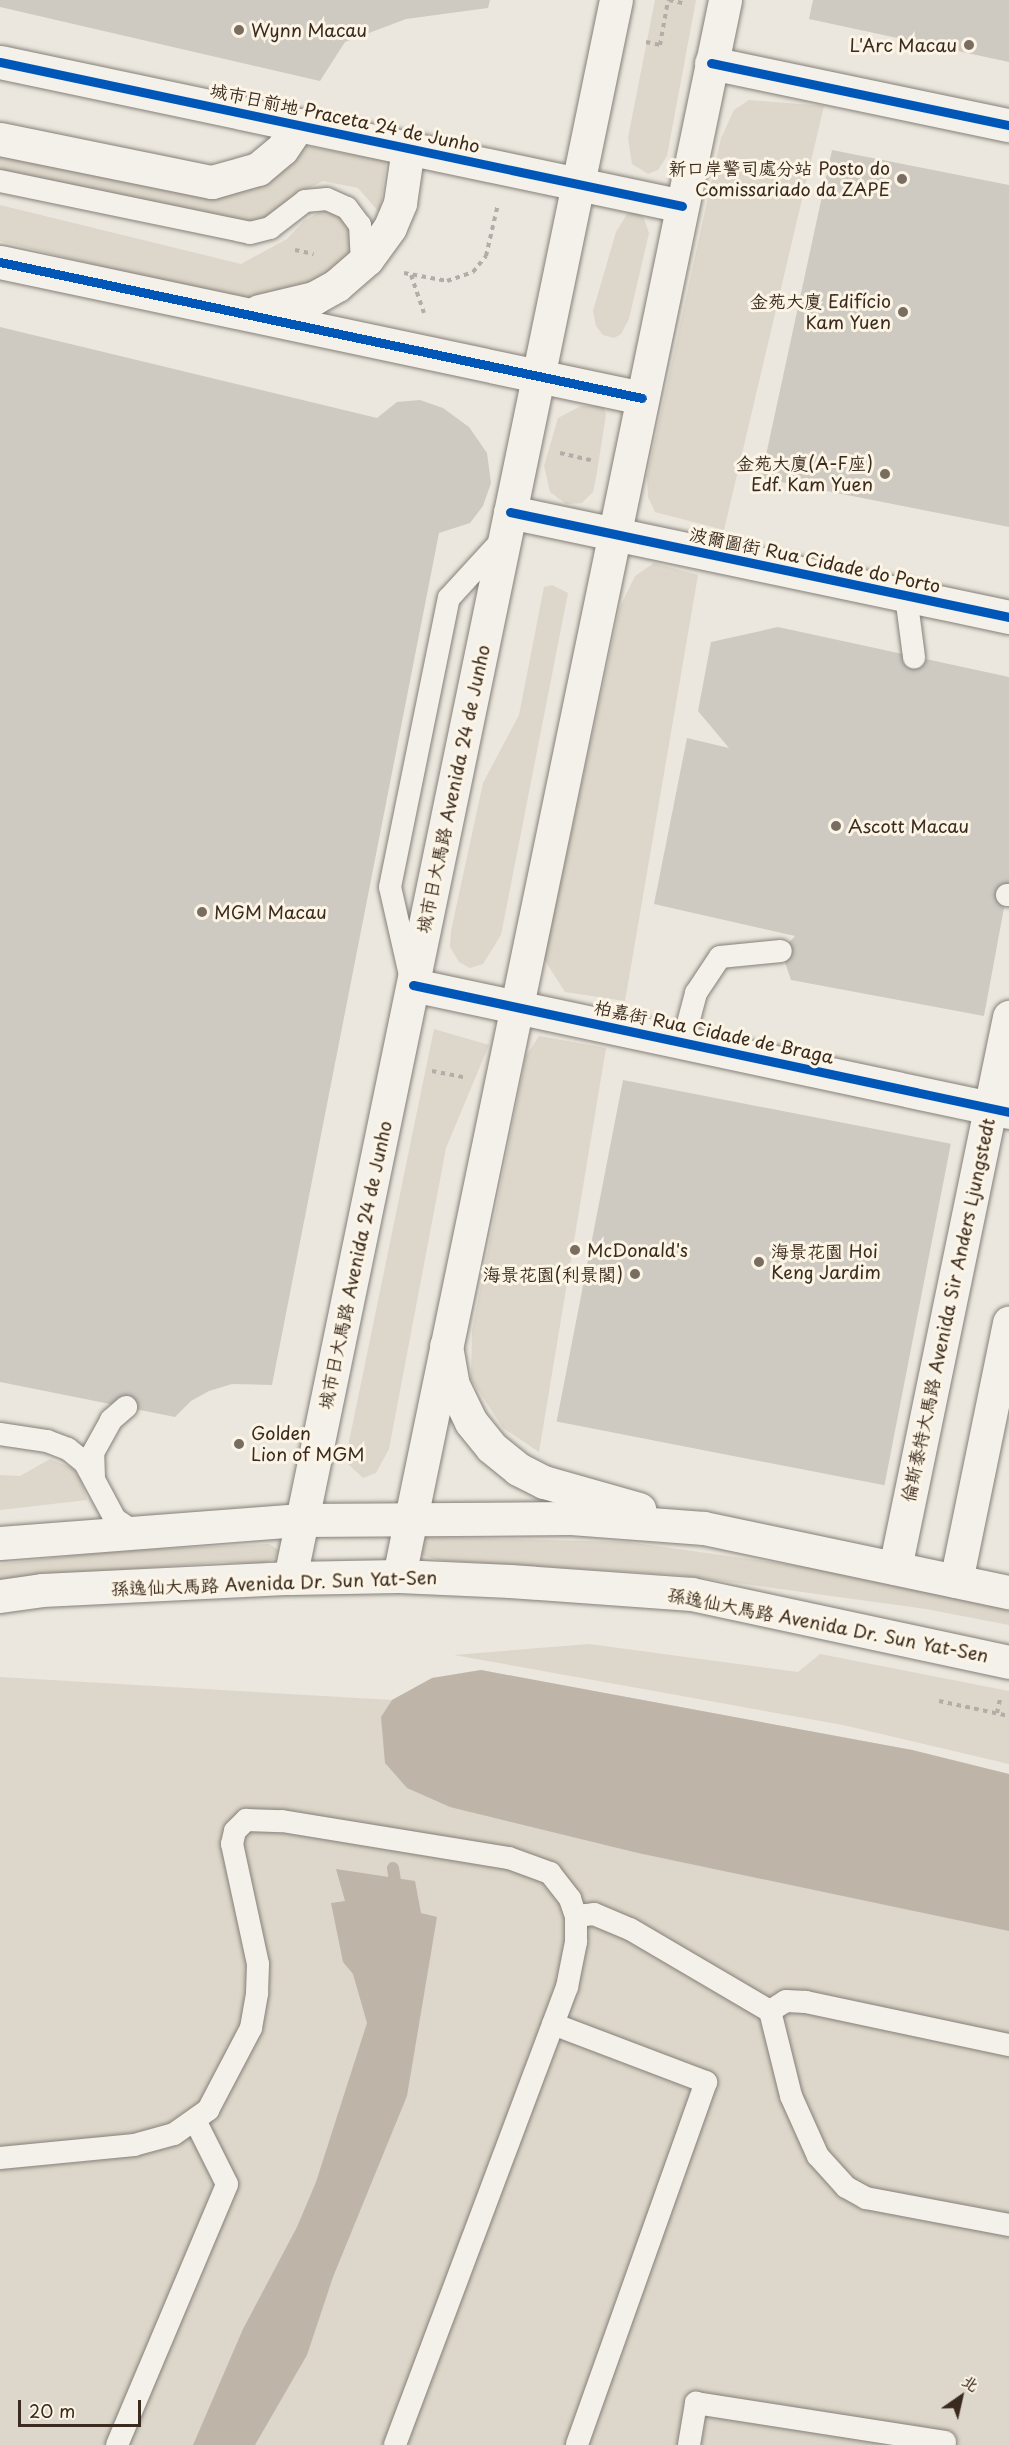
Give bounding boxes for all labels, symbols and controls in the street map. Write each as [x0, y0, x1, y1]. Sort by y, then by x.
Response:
place label: Wynn Macau [251, 19, 367, 41]
marker: Wynn Macau [232, 23, 246, 37]
place label: L'Arc Macau [848, 34, 957, 56]
marker: L'Arc Macau [962, 38, 976, 52]
street label: 城市日前地 Praceta 24 de Junho [208, 79, 482, 157]
place label: 新口岸警司處分站 Posto do Comissariado da ZAPE [668, 158, 890, 201]
marker: 新口岸警司處分站 Posto do Comissariado da ZAPE [895, 172, 909, 186]
place label: 金苑大廈 Edifício Kam Yuen [750, 291, 891, 334]
marker: 金苑大廈 Edifício Kam Yuen [896, 305, 910, 319]
place label: 金苑大廈(A-F座) Edf. Kam Yuen [736, 453, 873, 496]
marker: 金苑大廈(A-F座) Edf. Kam Yuen [878, 467, 892, 481]
street label: 波爾圖街 Rua Cidade do Porto [687, 523, 943, 597]
street label: 城市日大馬路 Avenida 24 de Junho [412, 642, 494, 936]
place label: Ascott Macau [848, 815, 970, 837]
marker: Ascott Macau [829, 819, 843, 833]
place label: MGM Macau [214, 901, 329, 923]
marker: MGM Macau [195, 905, 209, 919]
street label: 柏嘉街 Rua Cidade de Braga [591, 996, 837, 1068]
street label: 倫斯泰特大馬路 Avenida Sir Anders Ljungstedt [897, 1116, 999, 1504]
street label: 城市日大馬路 Avenida 24 de Junho [314, 1118, 396, 1412]
place label: McDonald's [587, 1239, 688, 1261]
place label: 海景花園 Hoi Keng Jardim [771, 1241, 881, 1284]
marker: McDonald's [568, 1243, 582, 1257]
marker: 海景花園 Hoi Keng Jardim [752, 1255, 766, 1269]
place label: 海景花園(利景閣) [483, 1263, 623, 1285]
marker: 海景花園(利景閣) [628, 1267, 642, 1281]
place label: Golden Lion of MGM [251, 1423, 365, 1466]
marker: Golden Lion of MGM [232, 1437, 246, 1451]
street label: 孫逸仙大馬路 Avenida Dr. Sun Yat-Sen [111, 1567, 437, 1599]
street label: 孫逸仙大馬路 Avenida Dr. Sun Yat-Sen [666, 1583, 990, 1667]
north arrow [931, 2367, 991, 2427]
text: 北 [958, 2368, 984, 2396]
scale bar [21, 2388, 144, 2426]
text: 20 m [29, 2397, 75, 2424]

